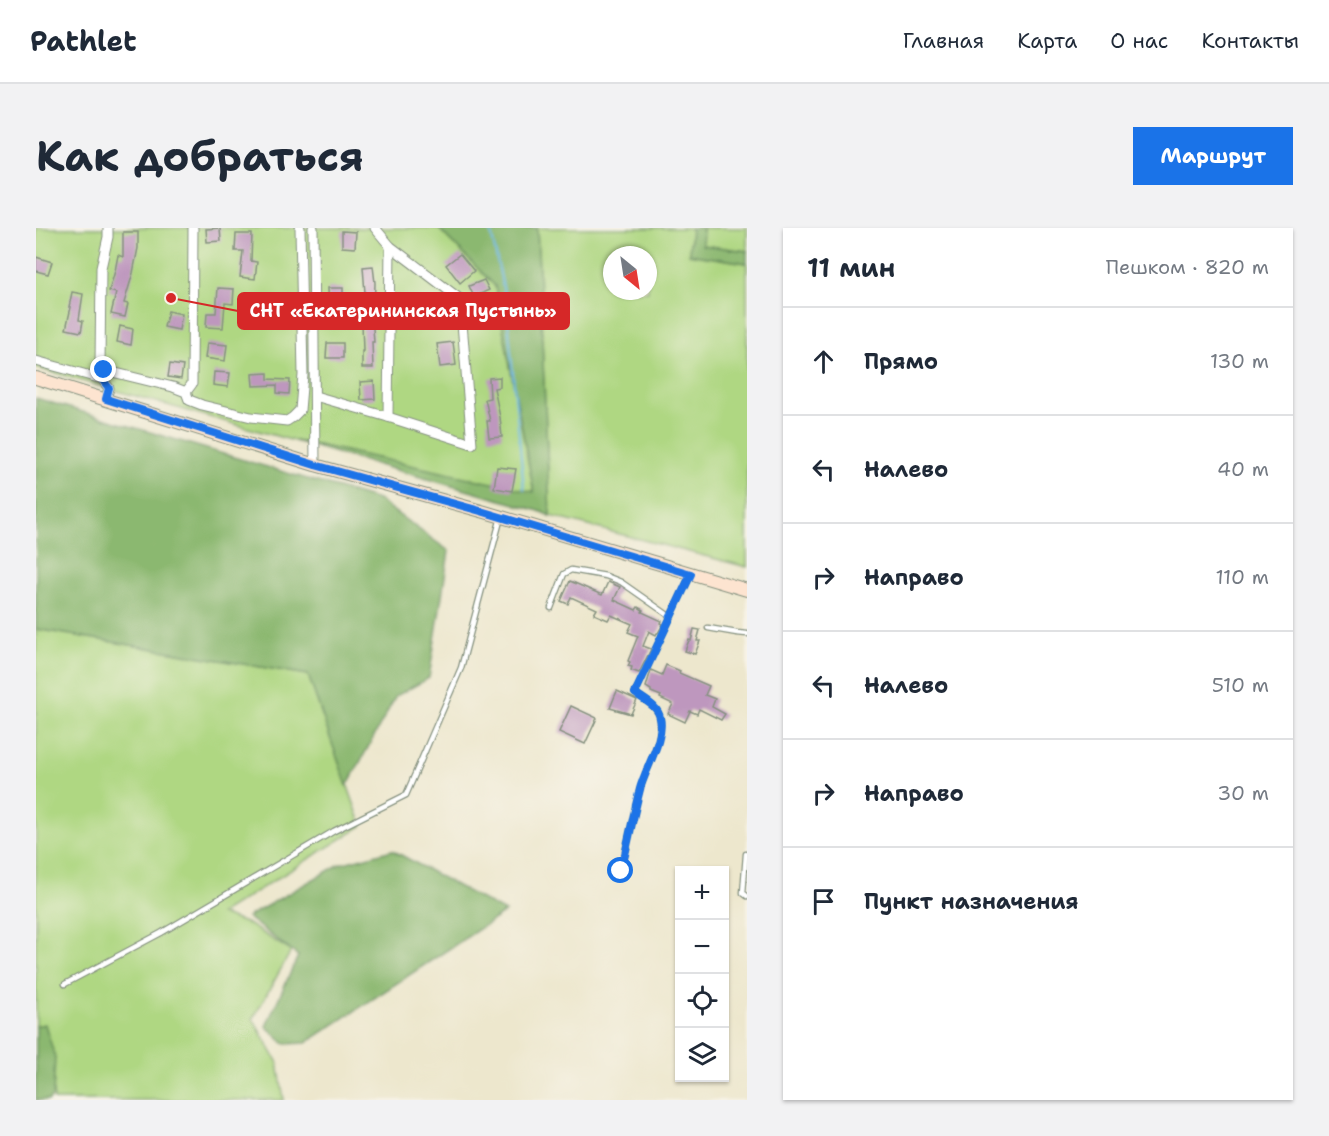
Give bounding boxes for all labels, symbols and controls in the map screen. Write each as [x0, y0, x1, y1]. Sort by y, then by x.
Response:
text: Pathlet [30, 22, 137, 60]
text: Главная [903, 27, 984, 55]
text: Карта [1017, 27, 1077, 55]
text: О нас [1110, 27, 1168, 55]
text: Контакты [1201, 27, 1299, 55]
button: Маршрут [1133, 127, 1293, 185]
text: Как добраться [36, 128, 364, 184]
north arrow [603, 246, 657, 300]
text: 11 мин [807, 250, 895, 285]
text: Пешком · 820 m [1106, 254, 1269, 280]
callout: СНТ «Екатерининская Пустынь» [238, 293, 569, 329]
text: СНТ «Екатерининская Пустынь» [250, 299, 556, 323]
icon: ahead [807, 345, 840, 378]
text: Прямо [864, 347, 938, 376]
text: 130 m [1210, 348, 1269, 374]
route end [90, 356, 116, 382]
icon: left [807, 453, 840, 486]
text: Налево [864, 455, 948, 484]
text: 40 m [1217, 456, 1269, 482]
icon: right [807, 561, 840, 594]
text: Направо [864, 563, 964, 592]
text: 110 m [1215, 564, 1269, 590]
icon: left [807, 669, 840, 702]
text: Налево [864, 671, 948, 700]
text: 510 m [1212, 672, 1269, 698]
icon: right [807, 777, 840, 810]
text: Направо [864, 779, 964, 808]
text: 30 m [1217, 780, 1269, 806]
route start [607, 857, 633, 883]
map controls [675, 866, 729, 1082]
button: + [675, 866, 729, 920]
icon: arrive [807, 885, 840, 918]
text: Пункт назначения [864, 887, 1078, 916]
button: − [675, 920, 729, 974]
button: locate [675, 974, 729, 1028]
button: layers [675, 1028, 729, 1082]

